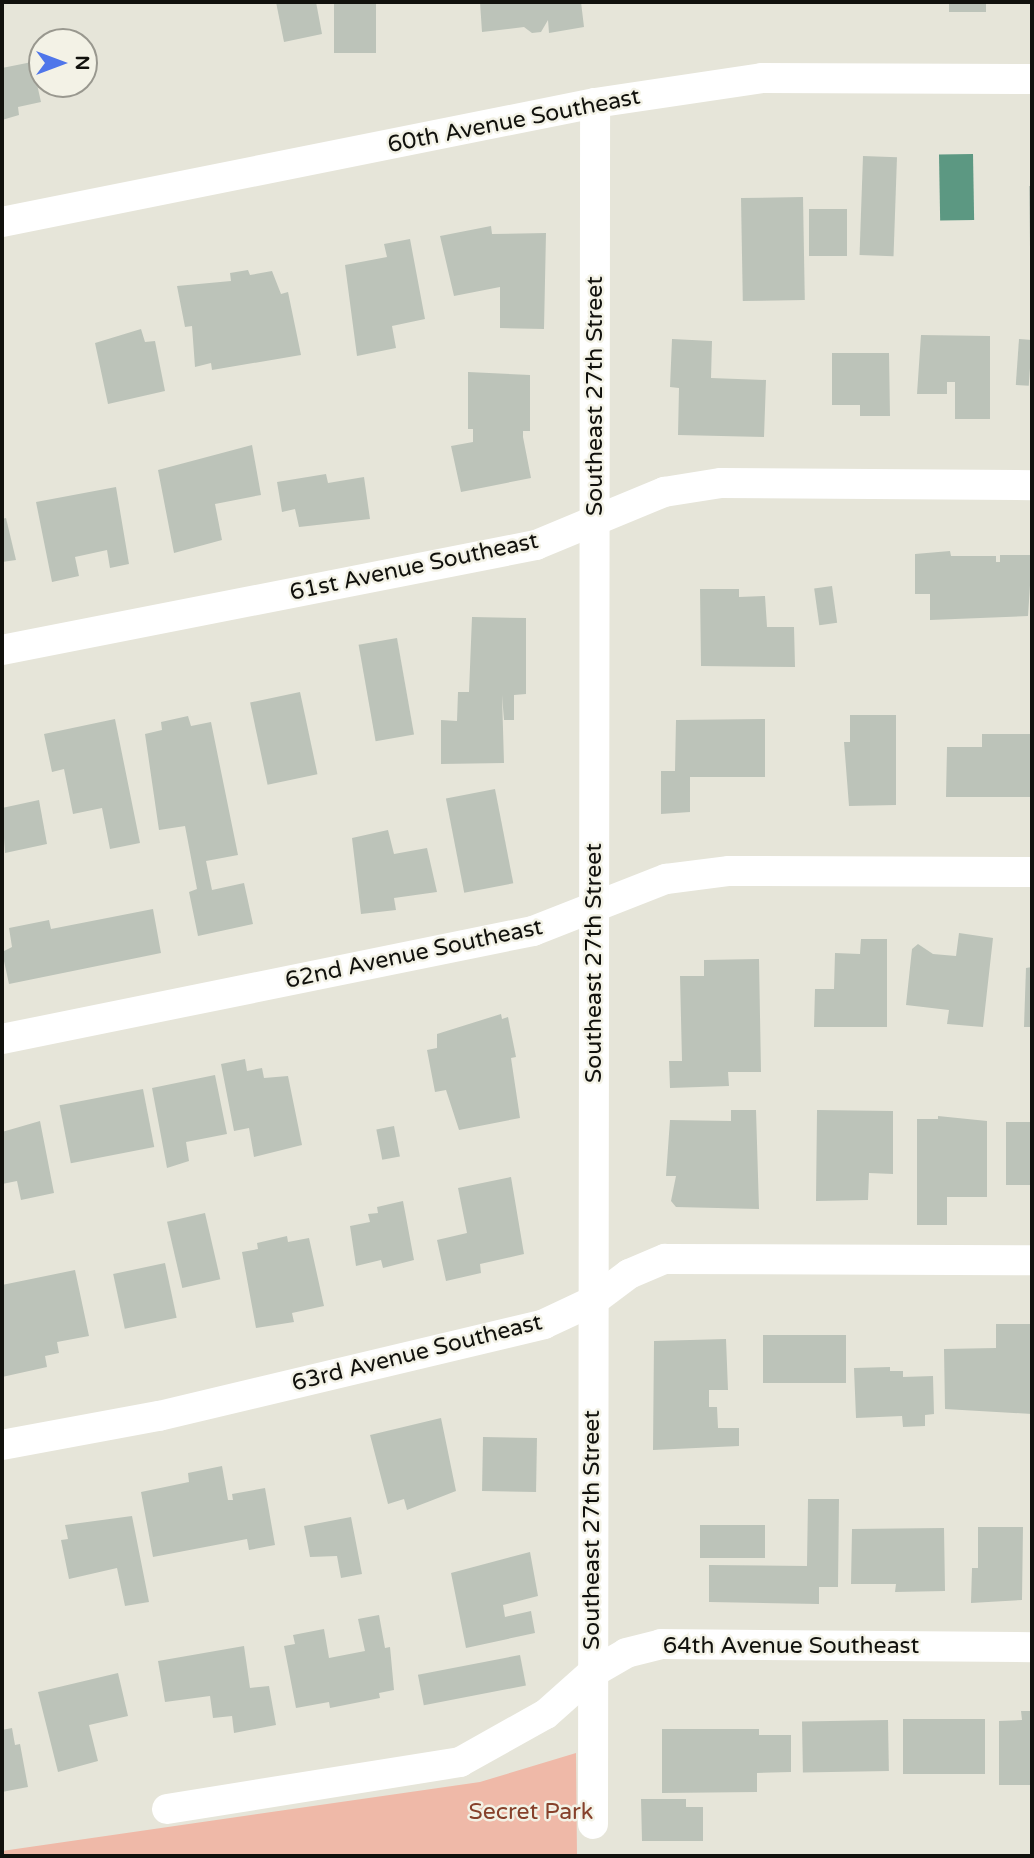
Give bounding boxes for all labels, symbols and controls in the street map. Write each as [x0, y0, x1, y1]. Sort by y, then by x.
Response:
north arrow [28, 28, 98, 98]
text: N [71, 55, 93, 71]
street label: 60th Avenue Southeast [385, 83, 643, 159]
street label: Southeast 27th Street [581, 276, 609, 516]
street label: 61st Avenue Southeast [287, 527, 541, 607]
street label: Southeast 27th Street [580, 843, 608, 1083]
street label: 62nd Avenue Southeast [283, 913, 545, 995]
street label: 63rd Avenue Southeast [289, 1309, 545, 1397]
street label: Southeast 27th Street [578, 1410, 606, 1650]
street label: 64th Avenue Southeast [663, 1632, 919, 1660]
park label: Secret Park [469, 1798, 593, 1826]

